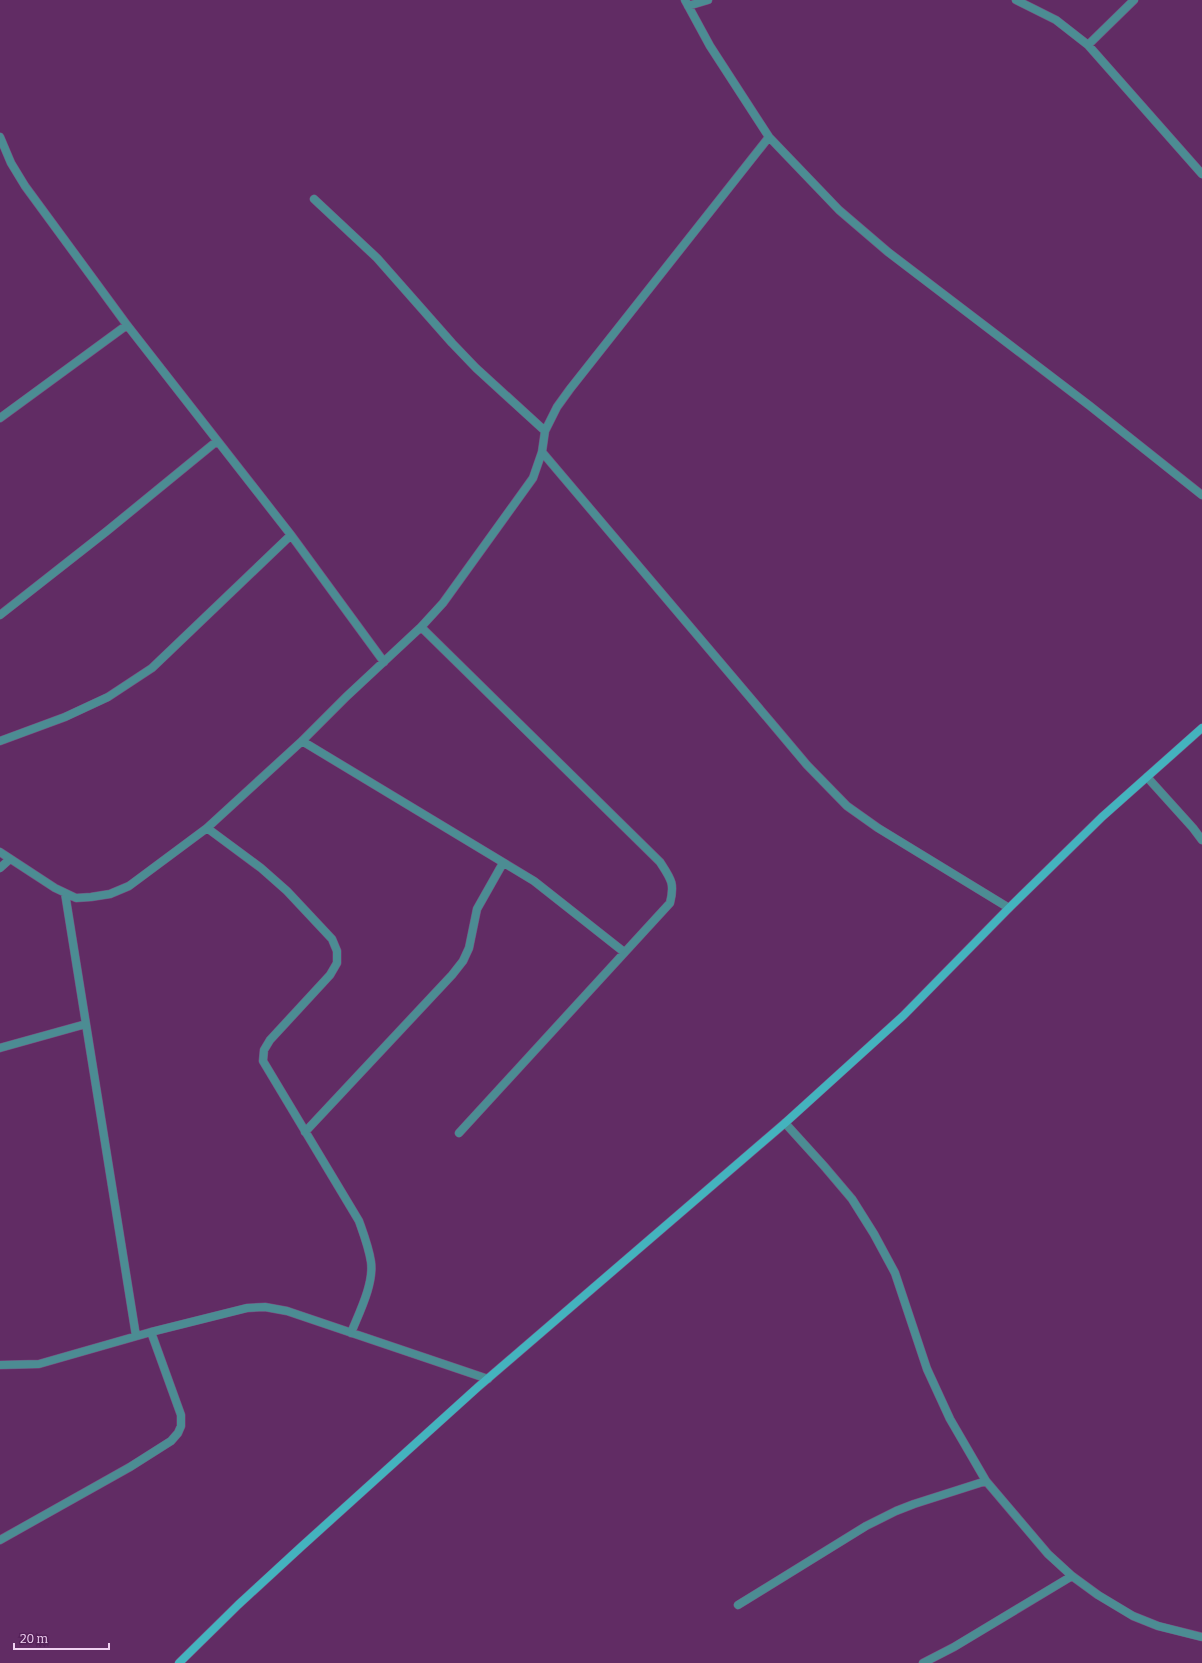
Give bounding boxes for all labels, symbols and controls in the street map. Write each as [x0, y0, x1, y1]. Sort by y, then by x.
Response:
scale bar [14, 1625, 109, 1651]
text: 20 m [20, 1632, 49, 1646]

